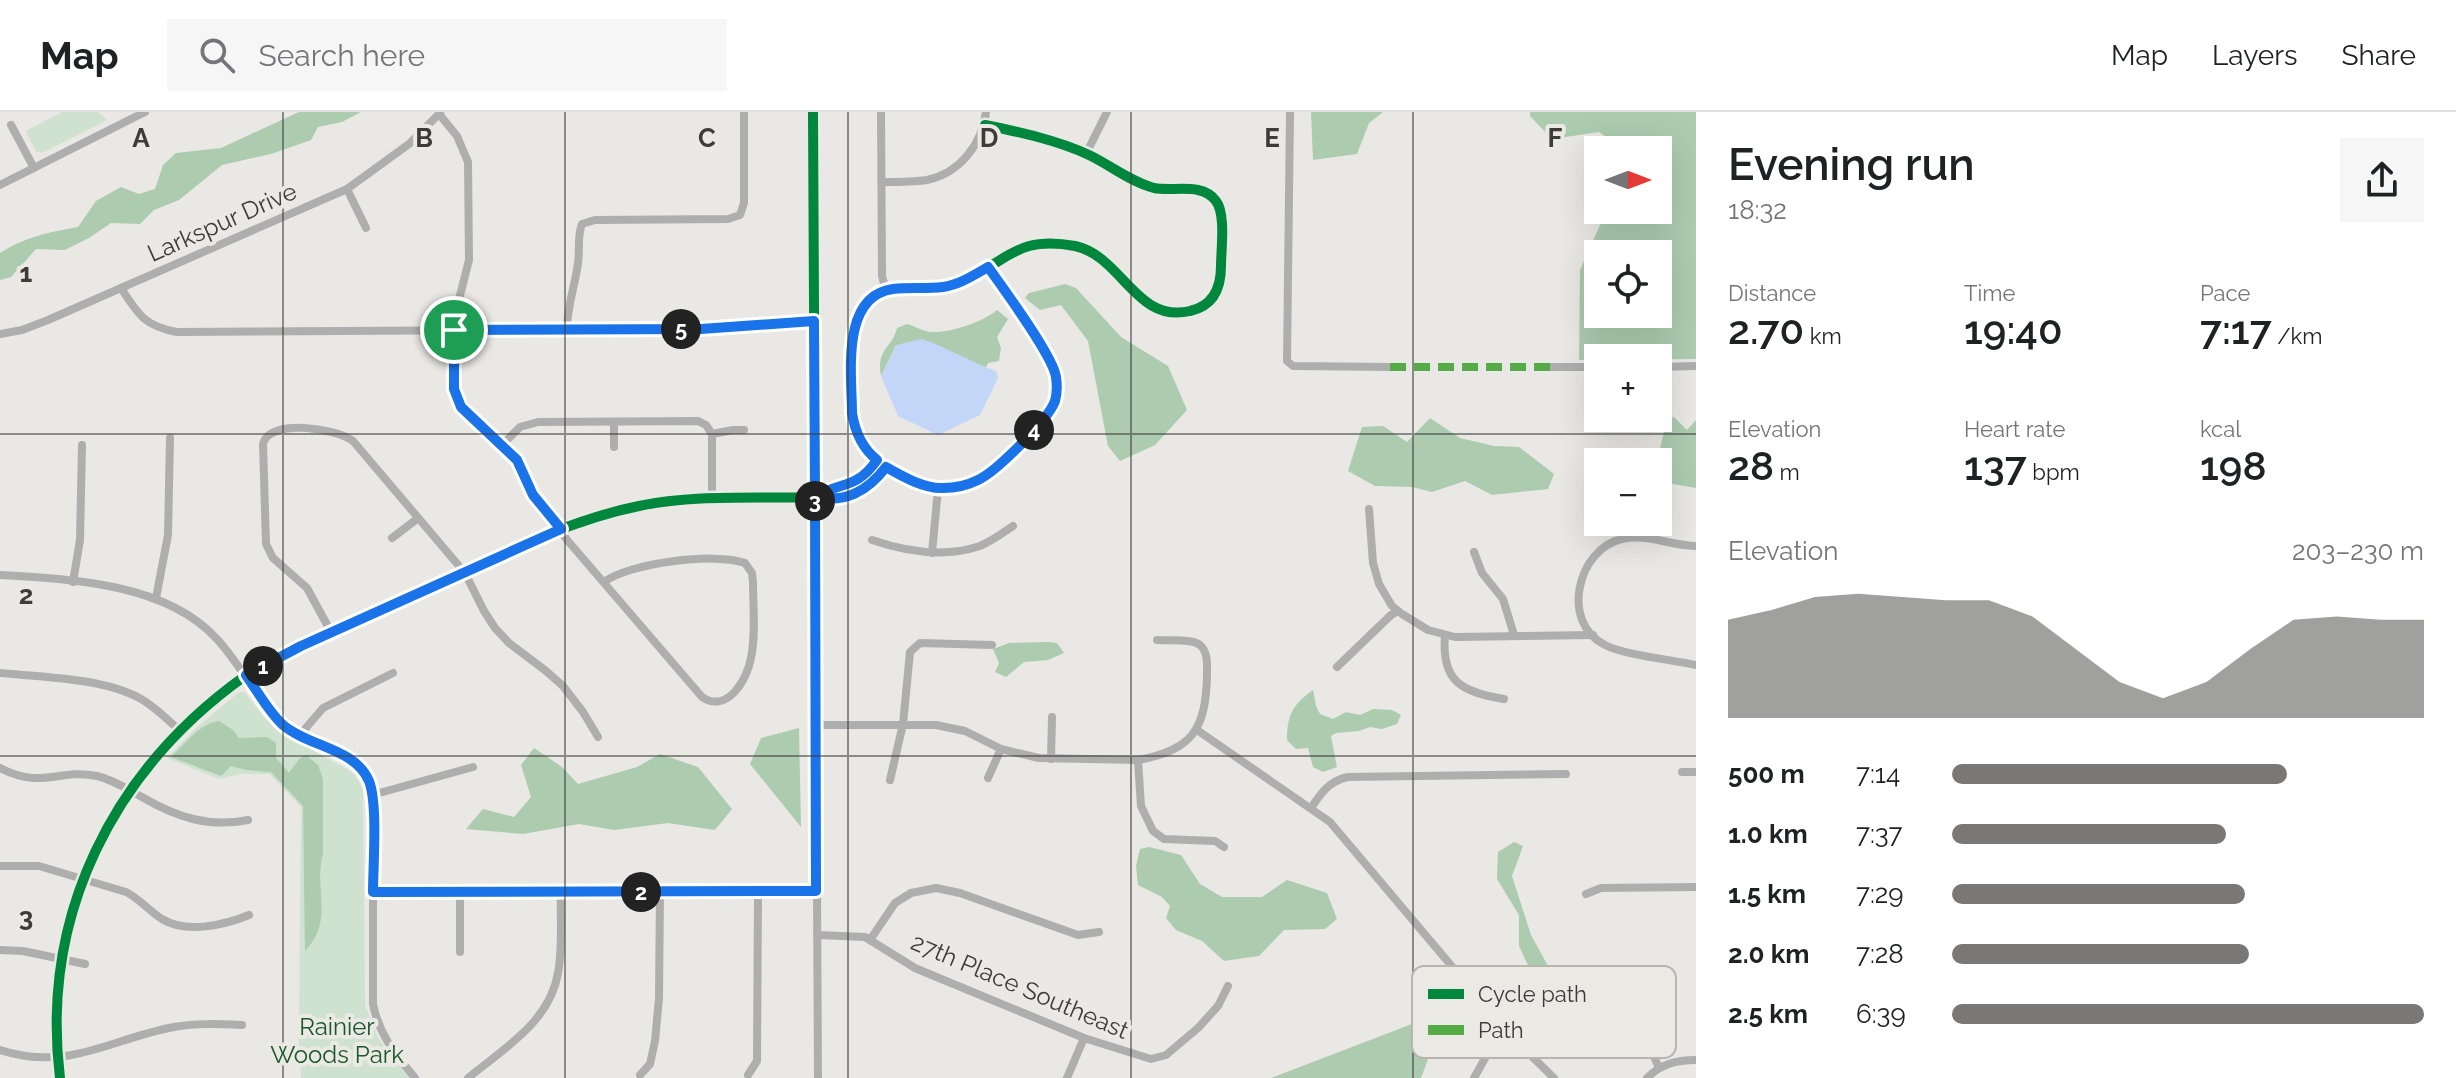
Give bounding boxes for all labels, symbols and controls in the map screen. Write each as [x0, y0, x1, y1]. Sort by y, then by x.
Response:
search box [167, 19, 727, 91]
text: Map [40, 33, 119, 78]
icon: search [195, 33, 239, 77]
text: Search here [259, 38, 425, 73]
text: Map [2111, 39, 2168, 72]
text: Layers [2212, 39, 2298, 72]
text: Share [2342, 39, 2416, 72]
text: A [132, 123, 150, 153]
text: B [415, 123, 433, 153]
text: C [698, 123, 716, 153]
text: D [980, 123, 998, 153]
text: E [1264, 123, 1280, 153]
text: F [1548, 123, 1563, 153]
north arrow [1584, 136, 1672, 224]
map controls [1584, 136, 1672, 536]
button: share [2340, 138, 2424, 222]
text: Evening run [1728, 139, 1975, 190]
street label: Larkspur Drive [143, 176, 301, 268]
text: 18:32 [1728, 195, 1787, 225]
button: locate [1584, 240, 1672, 328]
text: 1 [20, 258, 33, 288]
text: Distance [1728, 280, 1816, 306]
text: Time [1964, 280, 2015, 306]
text: Pace [2200, 280, 2250, 306]
pin [420, 296, 488, 364]
text: 2.70 [1728, 306, 1804, 353]
text: 19:40 [1964, 306, 2062, 353]
text: 7:17 [2200, 306, 2272, 353]
icon: arrive [432, 308, 476, 352]
pin: 5 [661, 309, 701, 349]
text: 5 [675, 316, 687, 342]
text: km [1804, 323, 1842, 349]
text: /km [2272, 323, 2322, 349]
button: + [1584, 344, 1672, 432]
pin: 4 [1014, 410, 1054, 450]
text: Elevation [1728, 416, 1821, 442]
text: Heart rate [1964, 416, 2065, 442]
text: kcal [2200, 416, 2241, 442]
text: 4 [1028, 417, 1040, 443]
text: 28 [1728, 442, 1774, 489]
text: 137 [1964, 442, 2027, 489]
text: 198 [2200, 442, 2266, 489]
button: − [1584, 448, 1672, 536]
text: m [1774, 459, 1800, 485]
text: bpm [2027, 459, 2080, 485]
pin: 3 [795, 481, 835, 521]
text: 3 [809, 488, 821, 514]
text: Elevation [1728, 536, 1838, 566]
text: 203–230 m [2292, 536, 2424, 566]
text: 2 [19, 580, 33, 610]
pin: 1 [243, 646, 283, 686]
text: 1 [258, 653, 268, 679]
text: 500 m [1728, 759, 1805, 789]
text: 7:14 [1856, 759, 1900, 789]
text: 1.0 km [1728, 819, 1808, 849]
text: 7:37 [1856, 819, 1902, 849]
pin: 2 [621, 872, 661, 912]
text: 2 [635, 879, 647, 905]
text: 1.5 km [1728, 879, 1806, 909]
text: 7:29 [1856, 879, 1904, 909]
text: 3 [19, 902, 33, 932]
street label: 27th Place Southeast [907, 927, 1133, 1045]
text: 2.0 km [1728, 939, 1809, 969]
text: 7:28 [1856, 939, 1904, 969]
legend [1412, 966, 1676, 1058]
text: Cycle path [1478, 981, 1587, 1007]
text: 2.5 km [1728, 999, 1808, 1029]
text: 6:39 [1856, 999, 1906, 1029]
park label: Rainier Woods Park [270, 1012, 404, 1069]
text: Path [1478, 1017, 1524, 1043]

